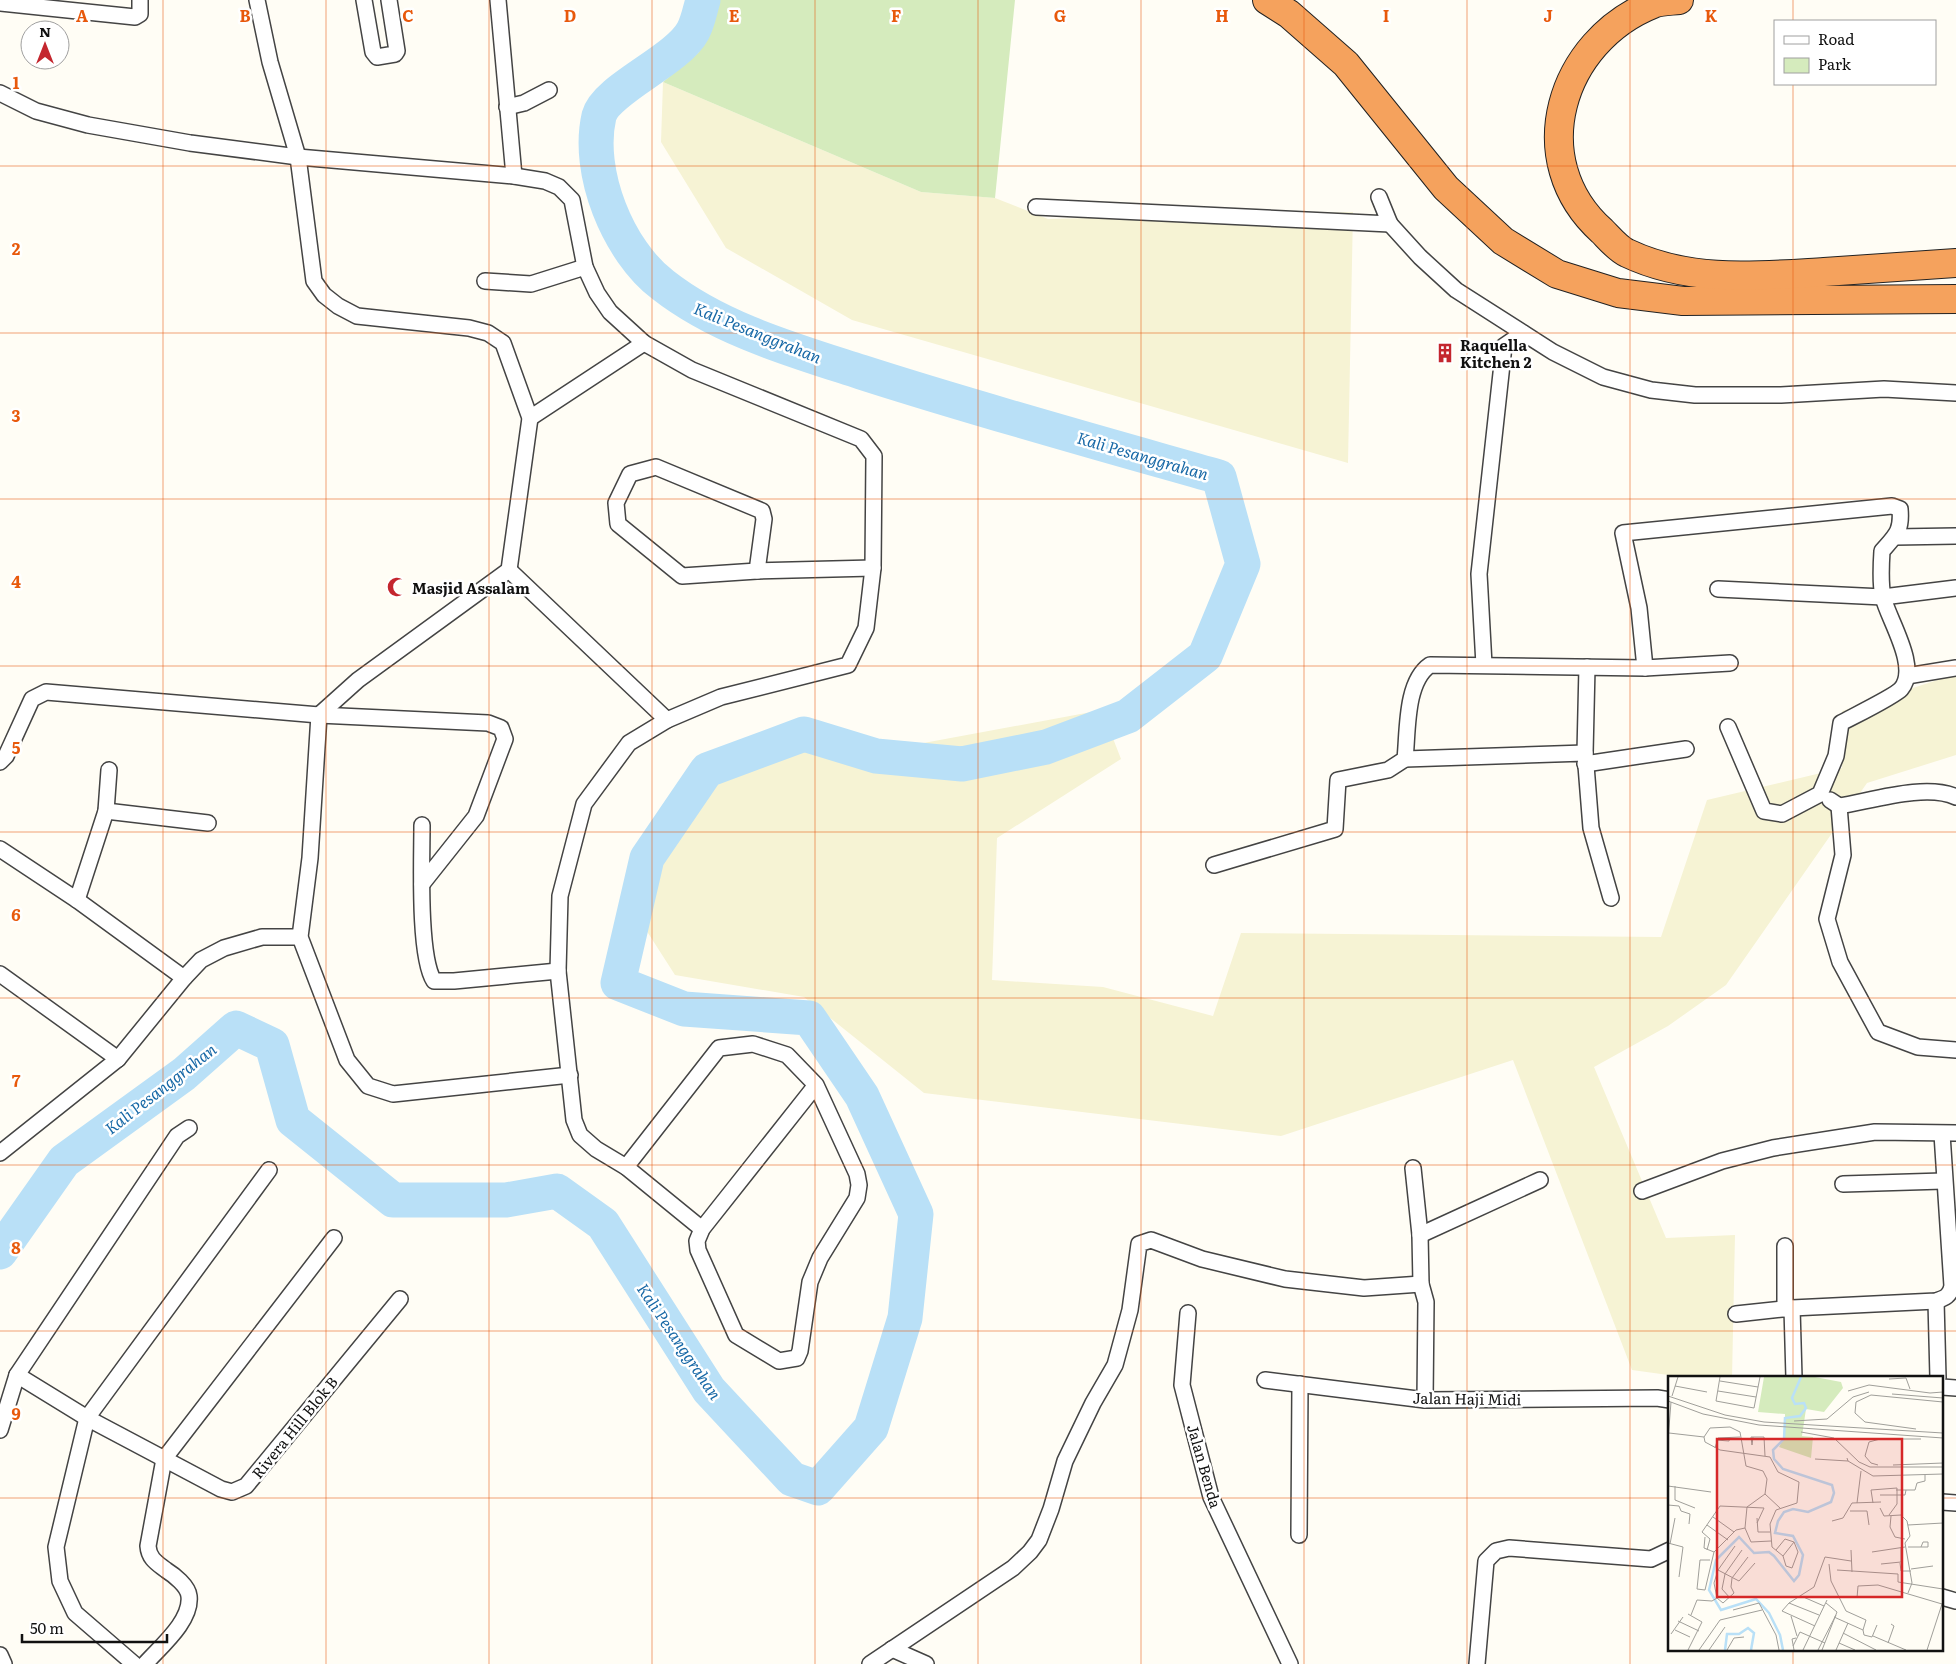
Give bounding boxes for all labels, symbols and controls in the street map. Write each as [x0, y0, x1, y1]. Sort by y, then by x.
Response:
text: A [76, 3, 88, 27]
text: B [239, 3, 251, 27]
text: C [402, 3, 414, 27]
text: D [564, 3, 576, 27]
text: E [729, 3, 740, 27]
text: F [891, 3, 901, 27]
text: G [1054, 3, 1066, 27]
text: H [1215, 3, 1229, 27]
text: I [1383, 3, 1389, 27]
text: J [1543, 3, 1553, 27]
text: K [1705, 3, 1718, 27]
north arrow [20, 20, 70, 70]
legend [1774, 20, 1936, 85]
text: N [39, 21, 51, 41]
text: Road [1818, 27, 1854, 50]
text: Park [1818, 52, 1852, 75]
text: 1 [13, 70, 20, 94]
text: 2 [12, 236, 21, 260]
water label: Kali Pesanggrahan [691, 296, 826, 369]
place label: Raquella Kitchen 2 [1460, 333, 1532, 373]
building icon: Raquella Kitchen 2 [1434, 342, 1456, 364]
text: 3 [12, 403, 21, 427]
water label: Kali Pesanggrahan [1075, 425, 1212, 485]
text: 4 [11, 569, 21, 593]
mosque icon: Masjid Assalam [386, 576, 408, 598]
place label: Masjid Assalam [412, 576, 530, 599]
text: 5 [12, 735, 21, 759]
text: 6 [11, 902, 21, 926]
water label: Kali Pesanggrahan [99, 1037, 221, 1139]
text: 7 [12, 1068, 21, 1092]
text: 8 [11, 1235, 21, 1259]
water label: Kali Pesanggrahan [632, 1278, 728, 1404]
street label: Rivera Hill Blok B [245, 1371, 343, 1483]
inset map [1668, 1376, 1944, 1652]
street label: Jalan Haji Midi [1412, 1386, 1522, 1410]
text: 9 [11, 1401, 21, 1425]
street label: Jalan Benda [1182, 1421, 1228, 1512]
scale bar [22, 1612, 168, 1644]
text: 50 m [30, 1616, 64, 1639]

